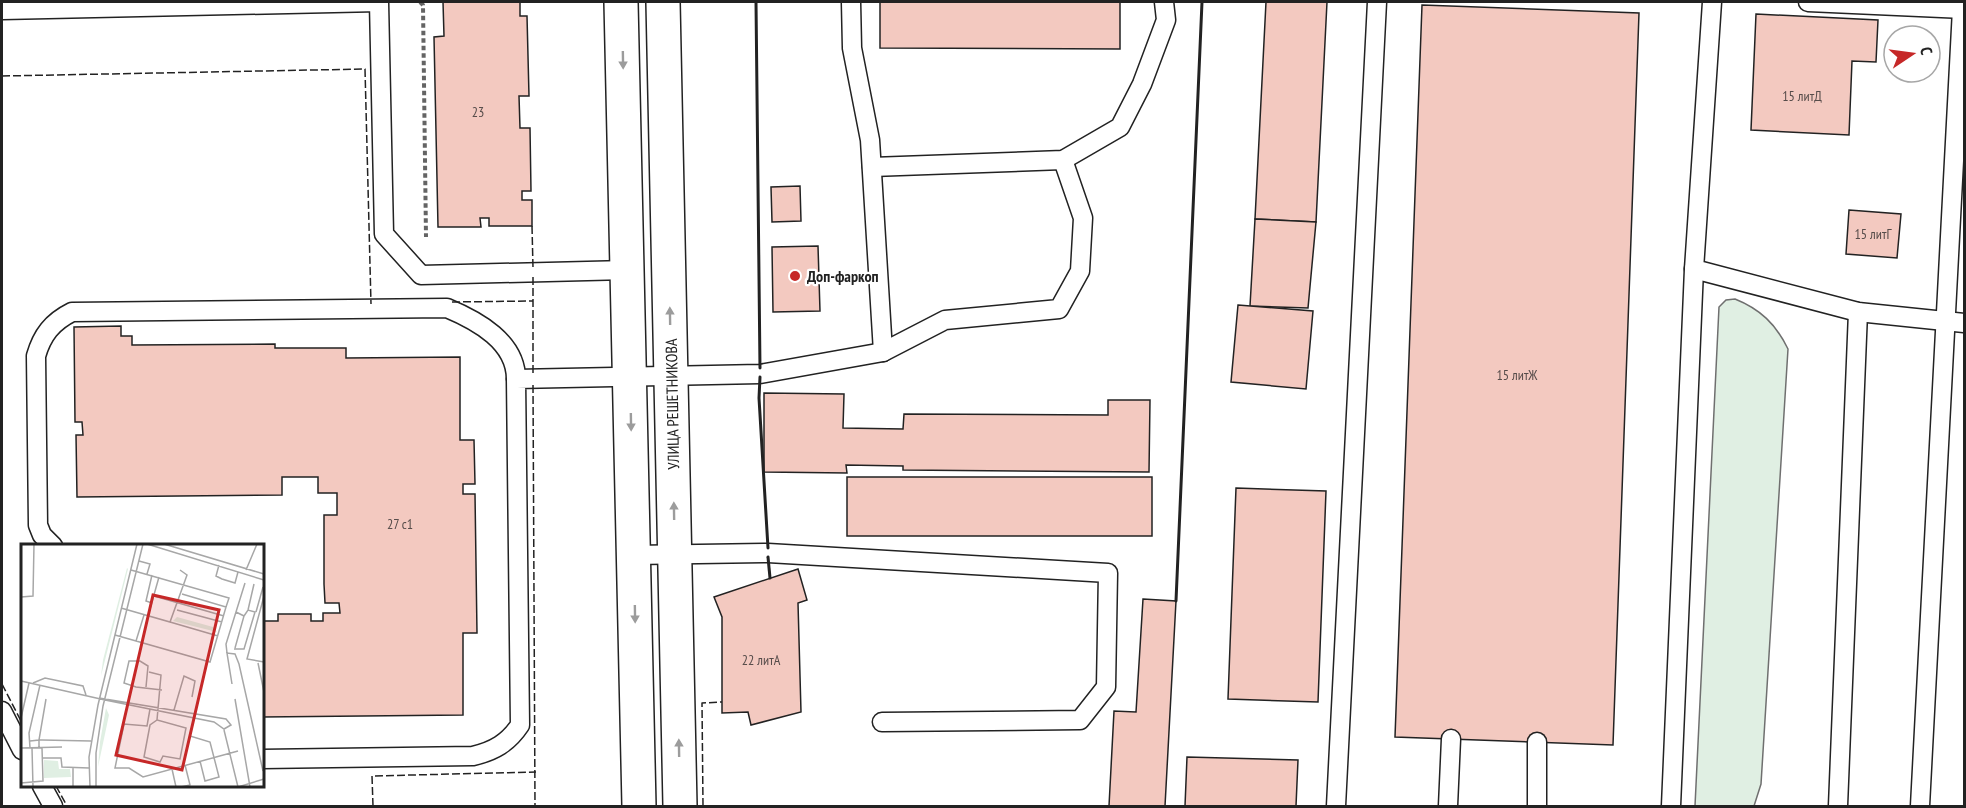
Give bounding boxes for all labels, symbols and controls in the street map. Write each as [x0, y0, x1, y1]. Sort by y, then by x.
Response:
north arrow [1882, 24, 1942, 84]
text: С [1916, 45, 1937, 57]
one-way arrow [618, 50, 628, 69]
house number: 15 литД [1782, 87, 1822, 105]
house number: 23 [472, 103, 484, 121]
house number: 15 литГ [1855, 225, 1892, 243]
place label: Доп-фаркоп [807, 266, 879, 286]
marker: Доп-фаркоп [788, 269, 802, 283]
one-way arrow [665, 307, 675, 326]
street label: УЛИЦА РЕШЕТНИКОВА [661, 338, 683, 470]
house number: 15 литЖ [1496, 366, 1538, 384]
one-way arrow [626, 413, 635, 432]
one-way arrow [669, 502, 679, 521]
house number: 27 с1 [387, 515, 413, 533]
inset map [21, 544, 264, 787]
one-way arrow [630, 604, 639, 623]
house number: 22 литА [742, 651, 781, 669]
one-way arrow [674, 739, 684, 758]

